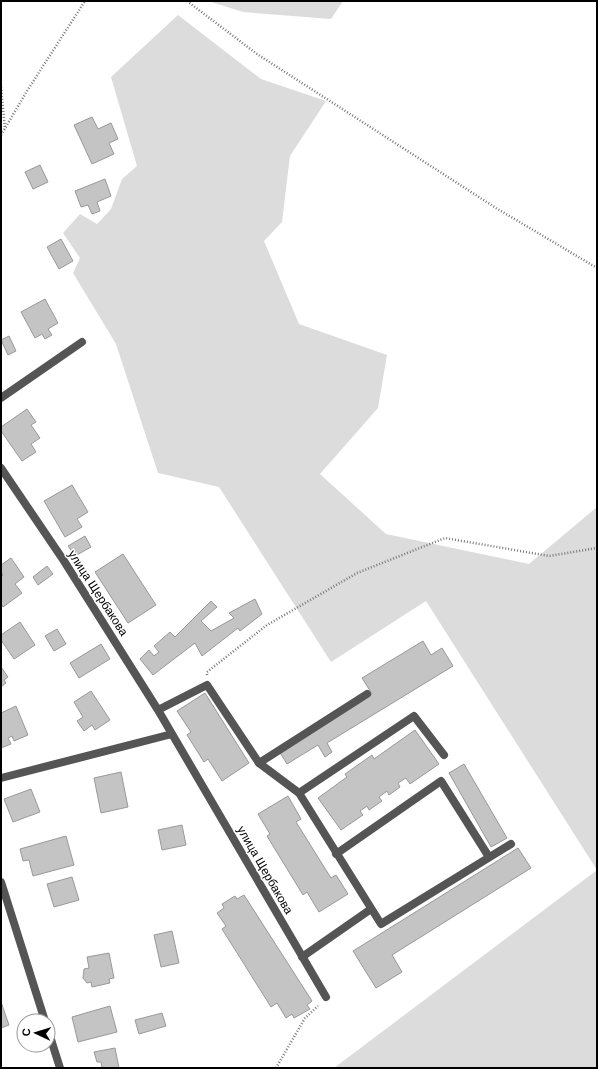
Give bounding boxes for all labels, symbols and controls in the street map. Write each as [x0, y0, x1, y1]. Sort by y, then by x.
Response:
street label: улица Щербакова [65, 548, 131, 639]
street label: улица Щербакова [234, 824, 296, 917]
north arrow [16, 1013, 56, 1053]
text: С [20, 1028, 32, 1037]

